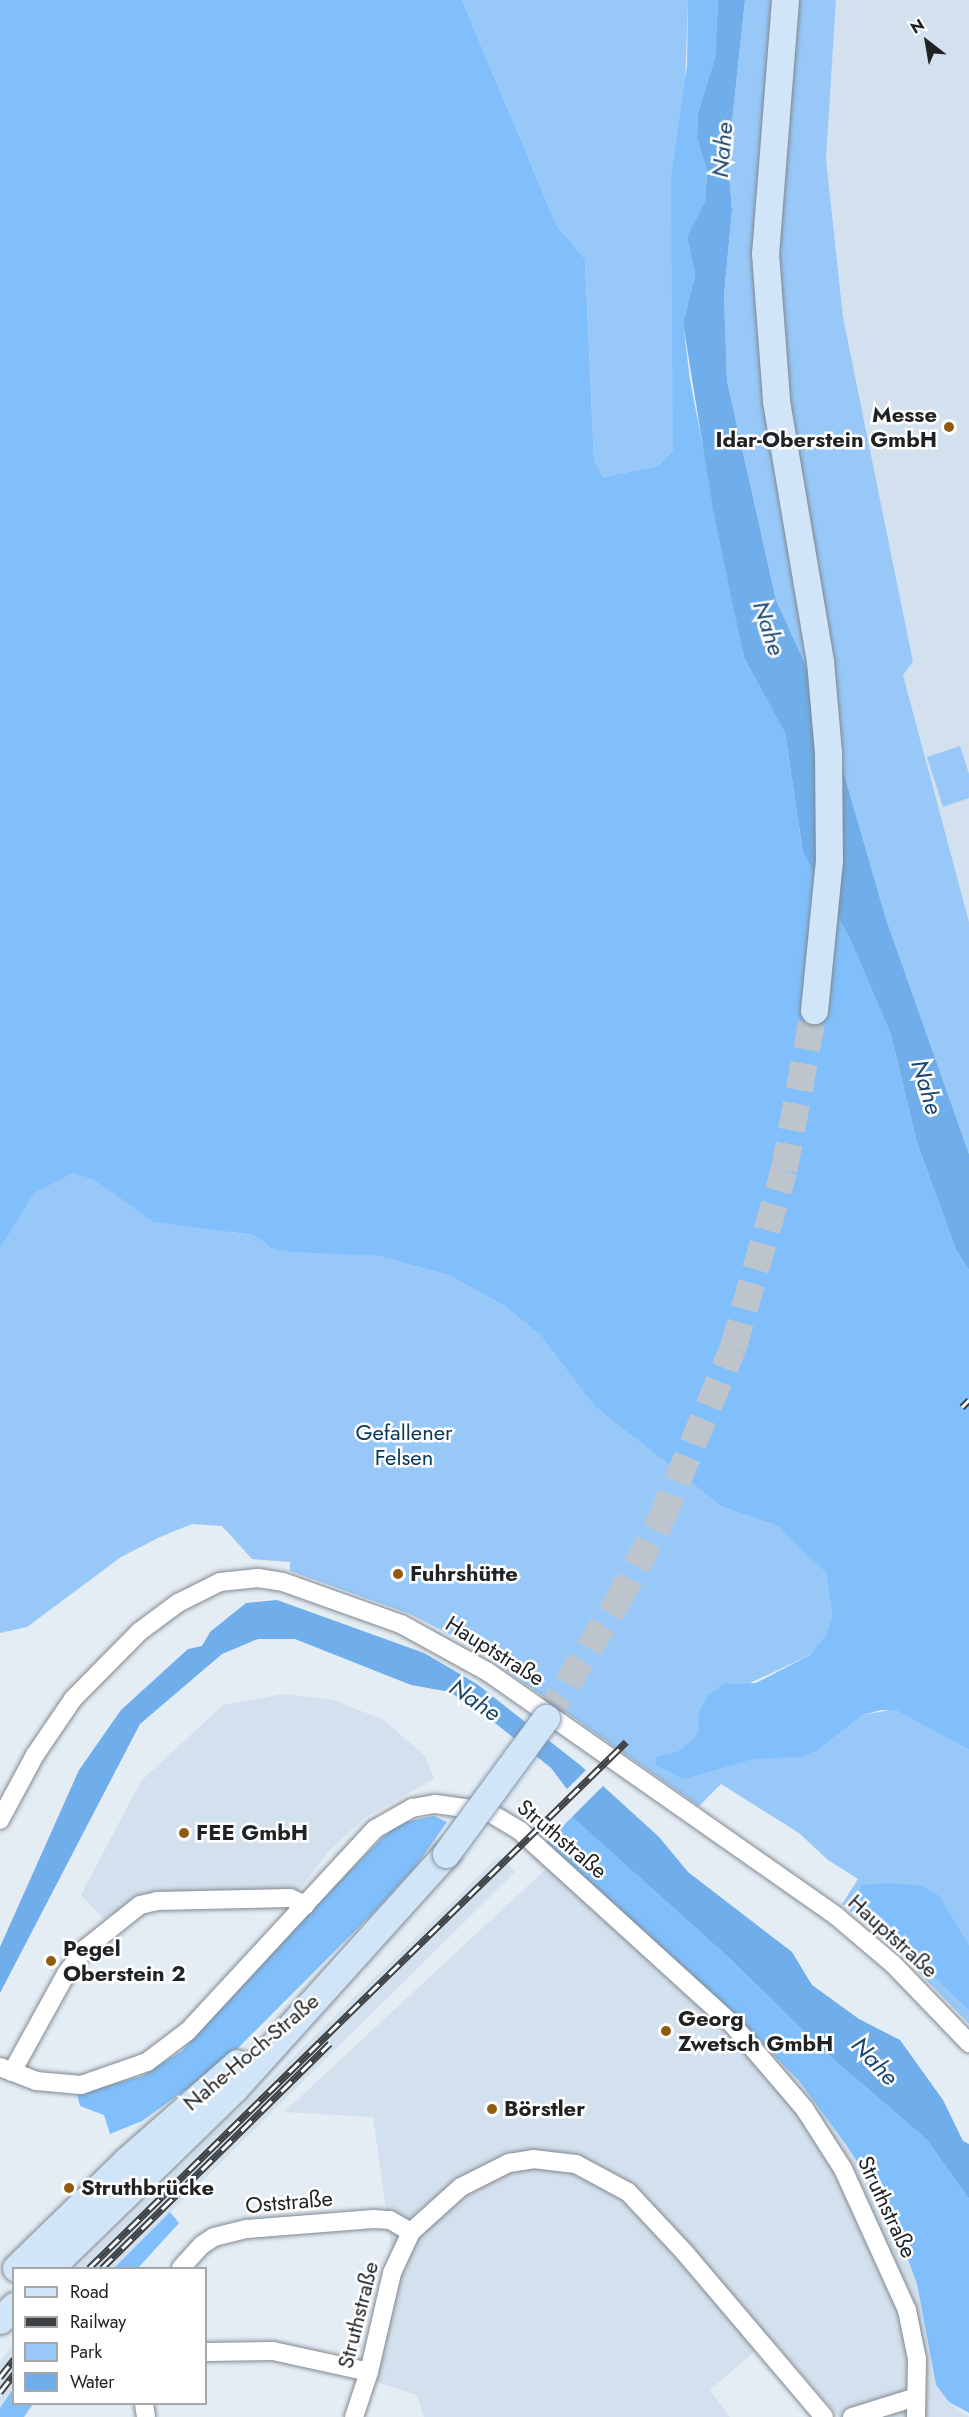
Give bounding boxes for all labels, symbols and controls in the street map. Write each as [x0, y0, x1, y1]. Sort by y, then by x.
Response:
north arrow [897, 12, 957, 72]
text: N [906, 13, 929, 39]
water label: Nahe [705, 121, 739, 179]
place label: Messe Idar-Oberstein GmbH [716, 401, 937, 452]
marker: Messe Idar-Oberstein GmbH [942, 420, 956, 434]
water label: Nahe [747, 597, 791, 659]
water label: Nahe [905, 1056, 949, 1118]
park label: Gefallener Felsen [355, 1419, 453, 1470]
place label: Fuhrshütte [410, 1561, 518, 1587]
marker: Fuhrshütte [391, 1567, 405, 1581]
street label: Hauptstraße [441, 1610, 549, 1692]
water label: Nahe [444, 1673, 506, 1727]
street label: Struthstraße [512, 1794, 612, 1884]
place label: FEE GmbH [196, 1820, 308, 1846]
marker: FEE GmbH [177, 1826, 191, 1840]
street label: Hauptstraße [843, 1889, 943, 1983]
place label: Pegel Oberstein 2 [63, 1935, 186, 1987]
marker: Pegel Oberstein 2 [44, 1954, 58, 1968]
street label: Nahe-Hoch-Straße [178, 1988, 324, 2116]
place label: Georg Zwetsch GmbH [678, 2005, 833, 2056]
marker: Georg Zwetsch GmbH [659, 2024, 673, 2038]
water label: Nahe [846, 2031, 904, 2091]
place label: Börstler [504, 2096, 585, 2122]
marker: Börstler [485, 2102, 499, 2116]
street label: Struthstraße [852, 2152, 922, 2262]
place label: Struthbrücke [81, 2175, 214, 2201]
marker: Struthbrücke [62, 2181, 76, 2195]
street label: Oststraße [244, 2185, 334, 2219]
street label: Struthstraße [332, 2259, 384, 2371]
legend [12, 2267, 207, 2405]
text: Road [70, 2279, 109, 2305]
text: Railway [70, 2309, 126, 2335]
text: Park [70, 2339, 102, 2365]
text: Water [70, 2369, 114, 2395]

